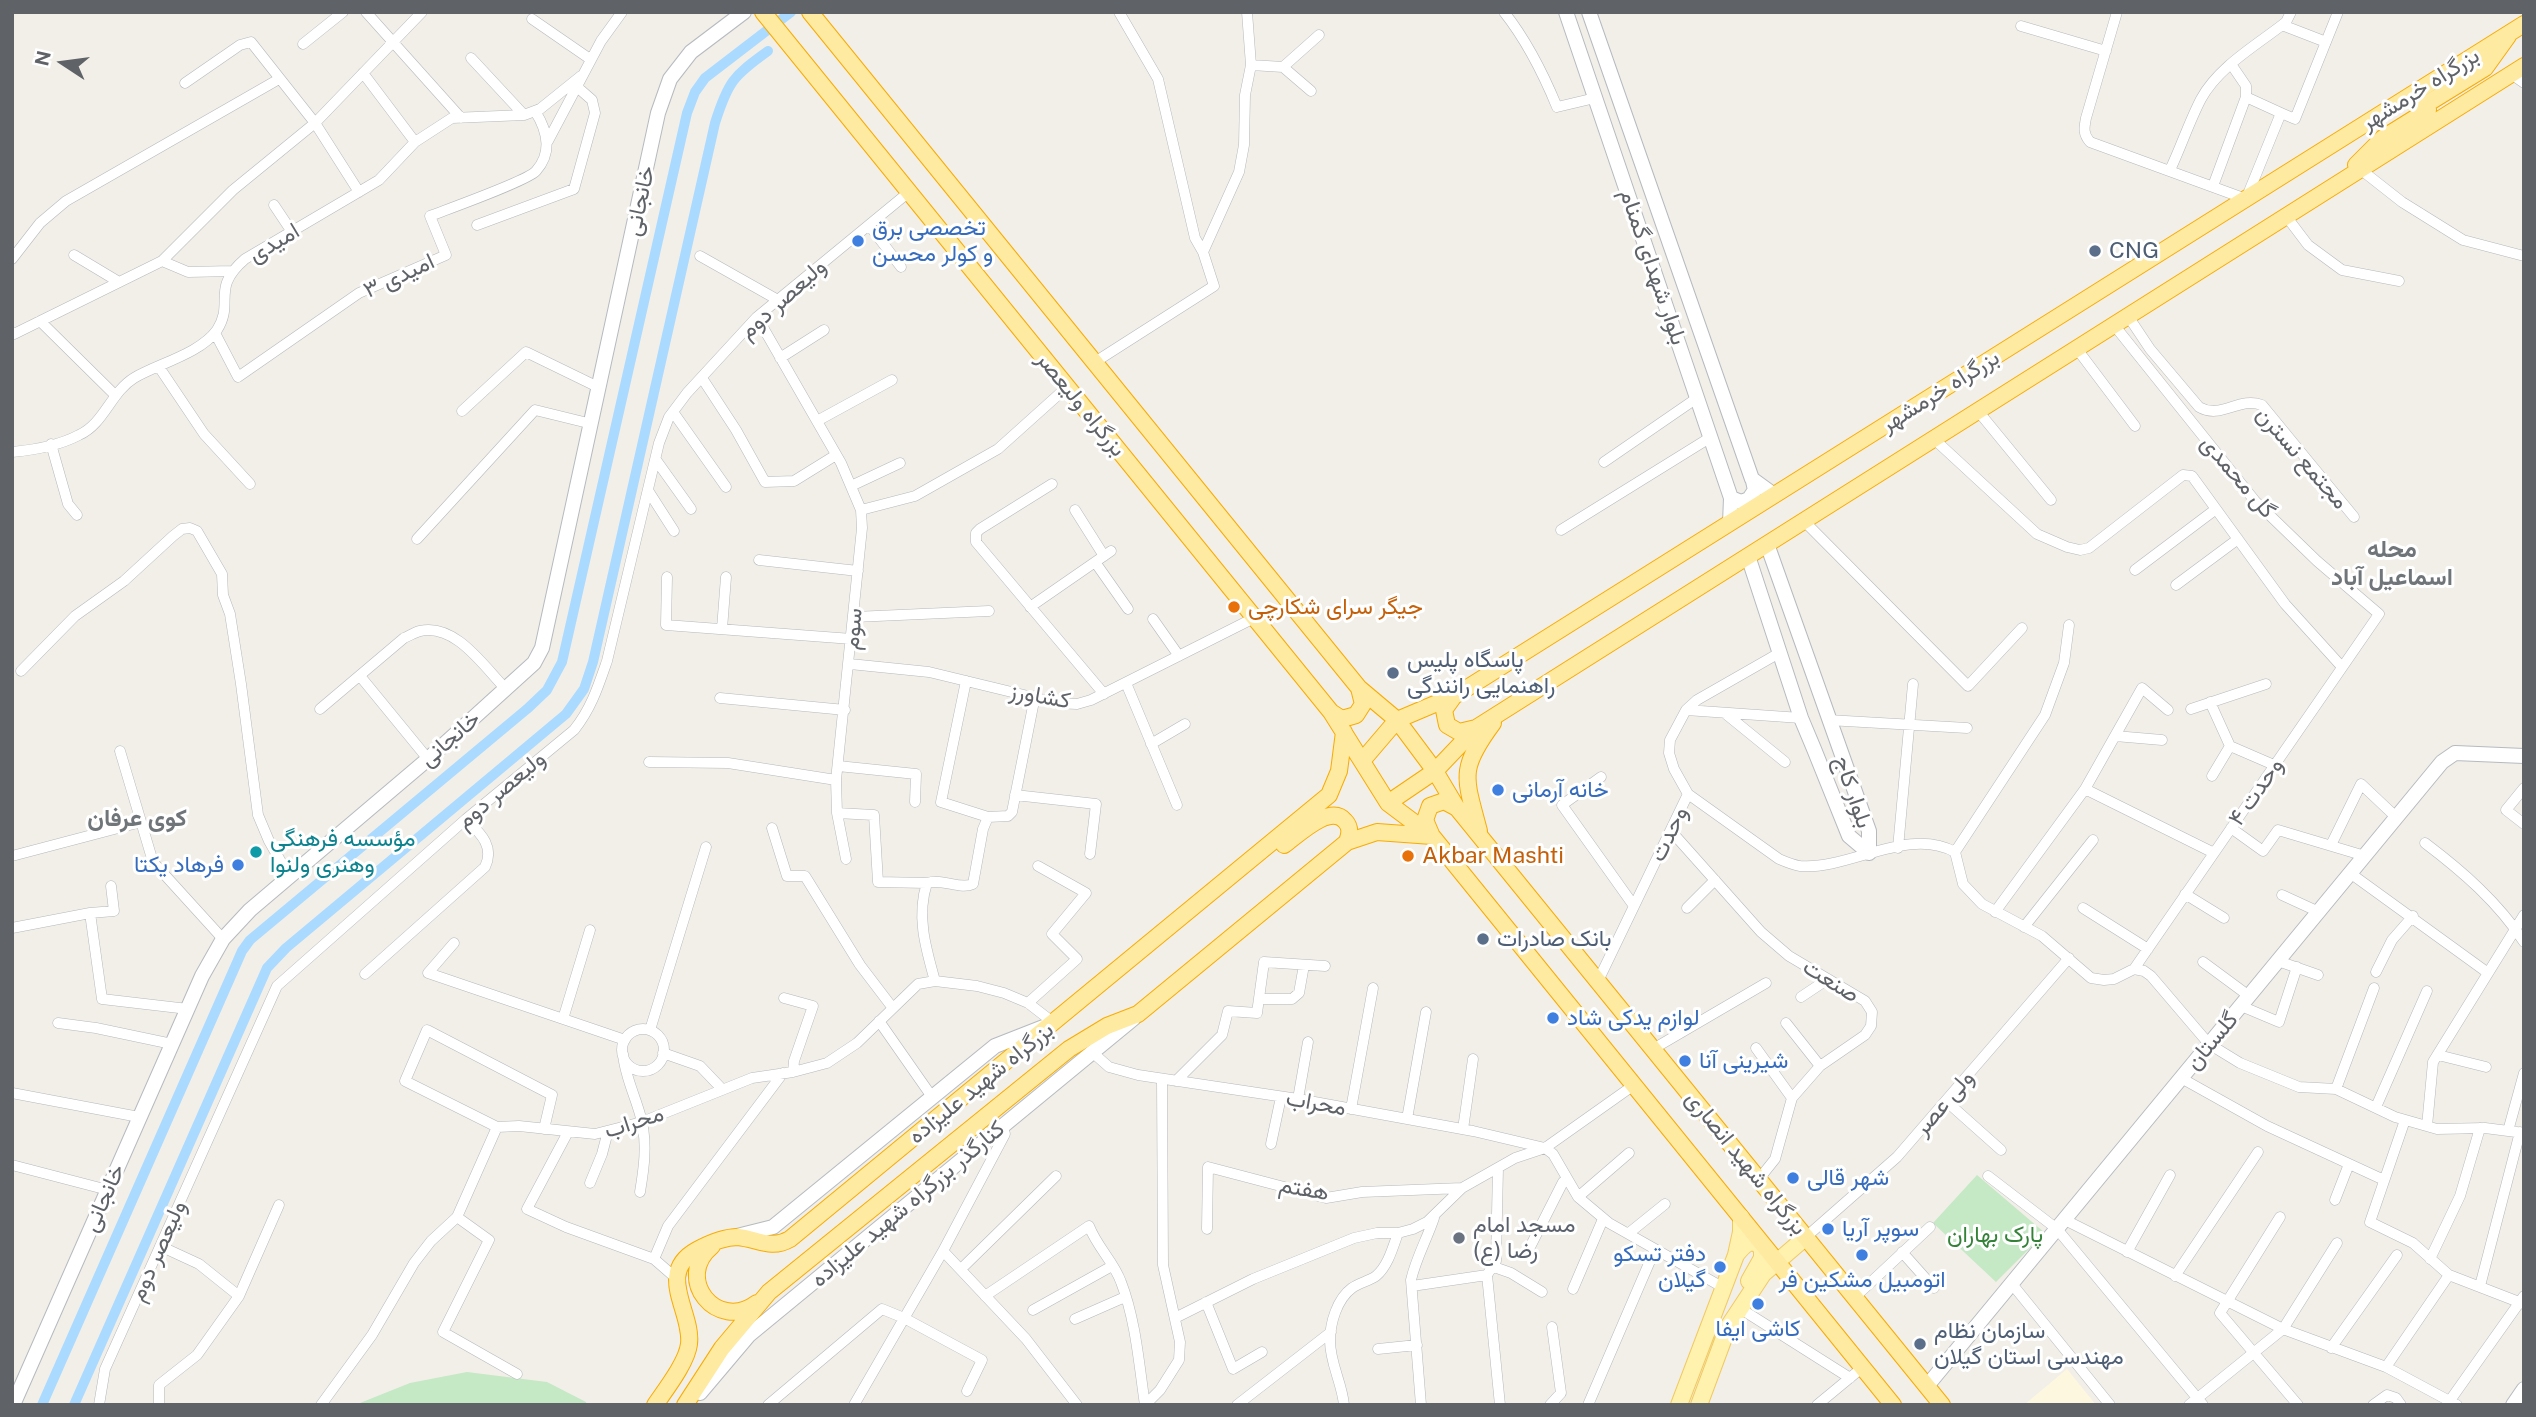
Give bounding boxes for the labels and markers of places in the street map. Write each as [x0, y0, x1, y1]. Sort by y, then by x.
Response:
place label: تخصصی برق و کولر محسن [872, 214, 993, 268]
marker: تخصصی برق و کولر محسن [850, 233, 866, 249]
place label: CNG [2109, 237, 2159, 265]
marker: CNG [2087, 243, 2103, 259]
place label: جیگر سرای شکارچی [1248, 593, 1423, 621]
marker: جیگر سرای شکارچی [1226, 599, 1242, 615]
place label: پاسگاه پلیس راهنمایی رانندگی [1407, 646, 1555, 700]
marker: پاسگاه پلیس راهنمایی رانندگی [1385, 665, 1401, 681]
place label: خانه آرمانی [1512, 776, 1609, 804]
marker: خانه آرمانی [1490, 782, 1506, 798]
place label: مؤسسه فرهنگی وهنری ولنوا [270, 825, 416, 879]
place label: Akbar Mashti [1422, 842, 1564, 870]
marker: مؤسسه فرهنگی وهنری ولنوا [248, 844, 264, 860]
marker: Akbar Mashti [1400, 848, 1416, 864]
place label: فرهاد یکتا [134, 851, 224, 879]
marker: فرهاد یکتا [230, 857, 246, 873]
place label: بانک صادرات [1497, 925, 1612, 953]
marker: بانک صادرات [1475, 931, 1491, 947]
place label: لوازم یدکی شاد [1567, 1004, 1700, 1032]
marker: لوازم یدکی شاد [1545, 1010, 1561, 1026]
place label: شیرینی آنا [1699, 1047, 1788, 1075]
marker: شیرینی آنا [1677, 1053, 1693, 1069]
place label: شهر قالی [1807, 1164, 1889, 1192]
marker: شهر قالی [1785, 1170, 1801, 1186]
place label: مسجد امام رضا (ع) [1473, 1211, 1575, 1265]
place label: سوپر آریا [1842, 1215, 1919, 1243]
marker: سوپر آریا [1820, 1221, 1836, 1237]
marker: مسجد امام رضا (ع) [1451, 1230, 1467, 1246]
place label: دفتر تسکو گیلان [1613, 1240, 1706, 1294]
marker: اتومبیل مشکین فر [1854, 1247, 1870, 1263]
marker: دفتر تسکو گیلان [1712, 1259, 1728, 1275]
place label: اتومبیل مشکین فر [1778, 1266, 1946, 1294]
marker: کاشی ایفا [1750, 1296, 1766, 1312]
place label: کاشی ایفا [1716, 1315, 1800, 1343]
place label: سازمان نظام مهندسی استان گیلان [1934, 1317, 2124, 1371]
marker: سازمان نظام مهندسی استان گیلان [1912, 1336, 1928, 1352]

